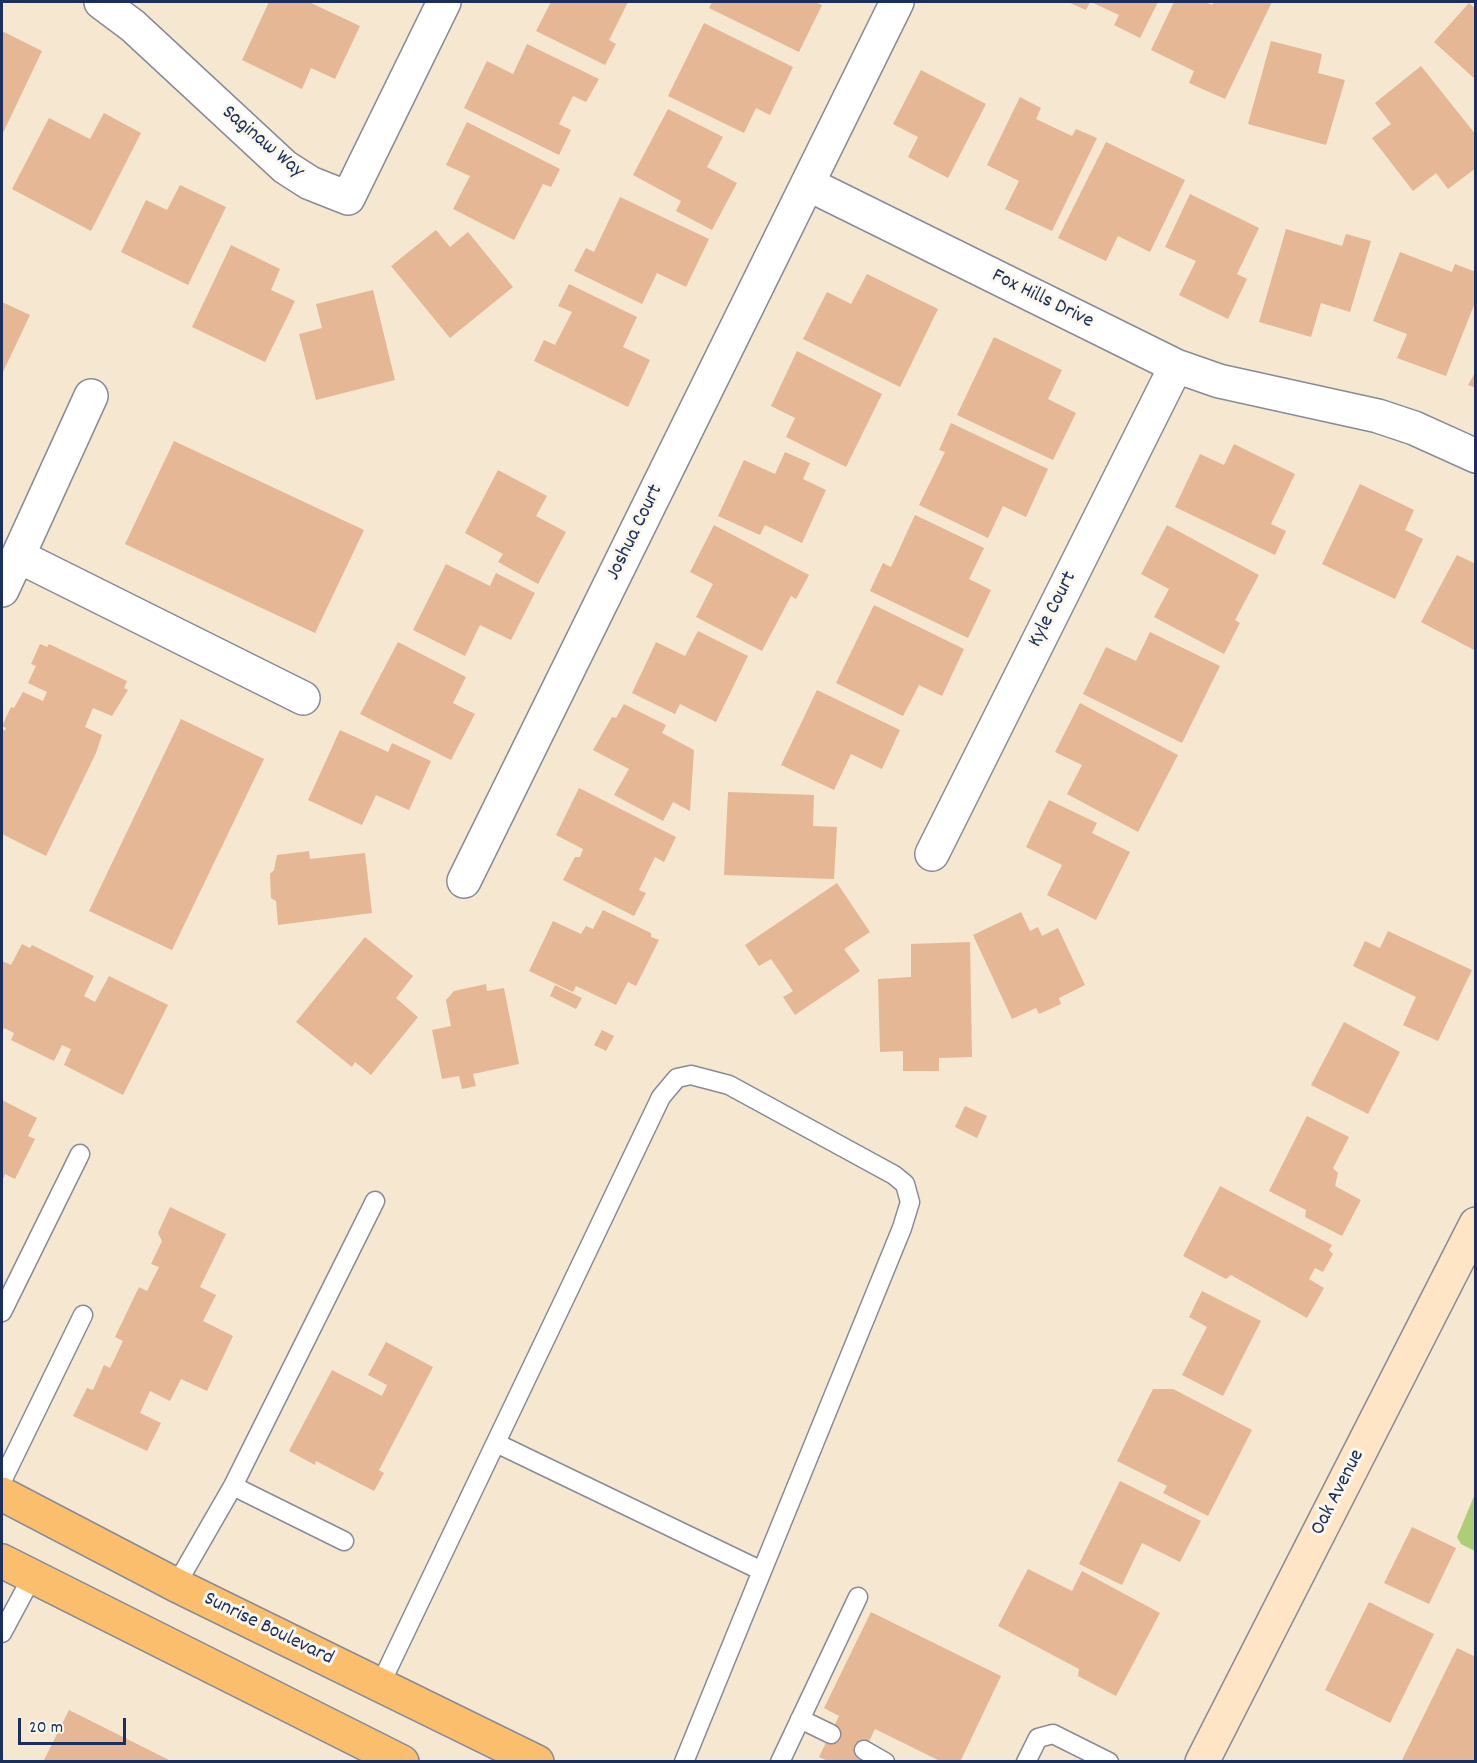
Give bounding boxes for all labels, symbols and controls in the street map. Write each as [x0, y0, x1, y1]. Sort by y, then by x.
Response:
street label: Saginaw Way [215, 101, 309, 185]
street label: Fox Hills Drive [987, 265, 1097, 335]
street label: Joshua Court [602, 481, 670, 585]
street label: Kyle Court [1024, 568, 1084, 652]
street label: Oak Avenue [1307, 1446, 1371, 1540]
street label: Sunrise Boulevard [199, 1588, 337, 1672]
scale bar [21, 1706, 129, 1744]
text: 20 m [29, 1716, 63, 1741]

